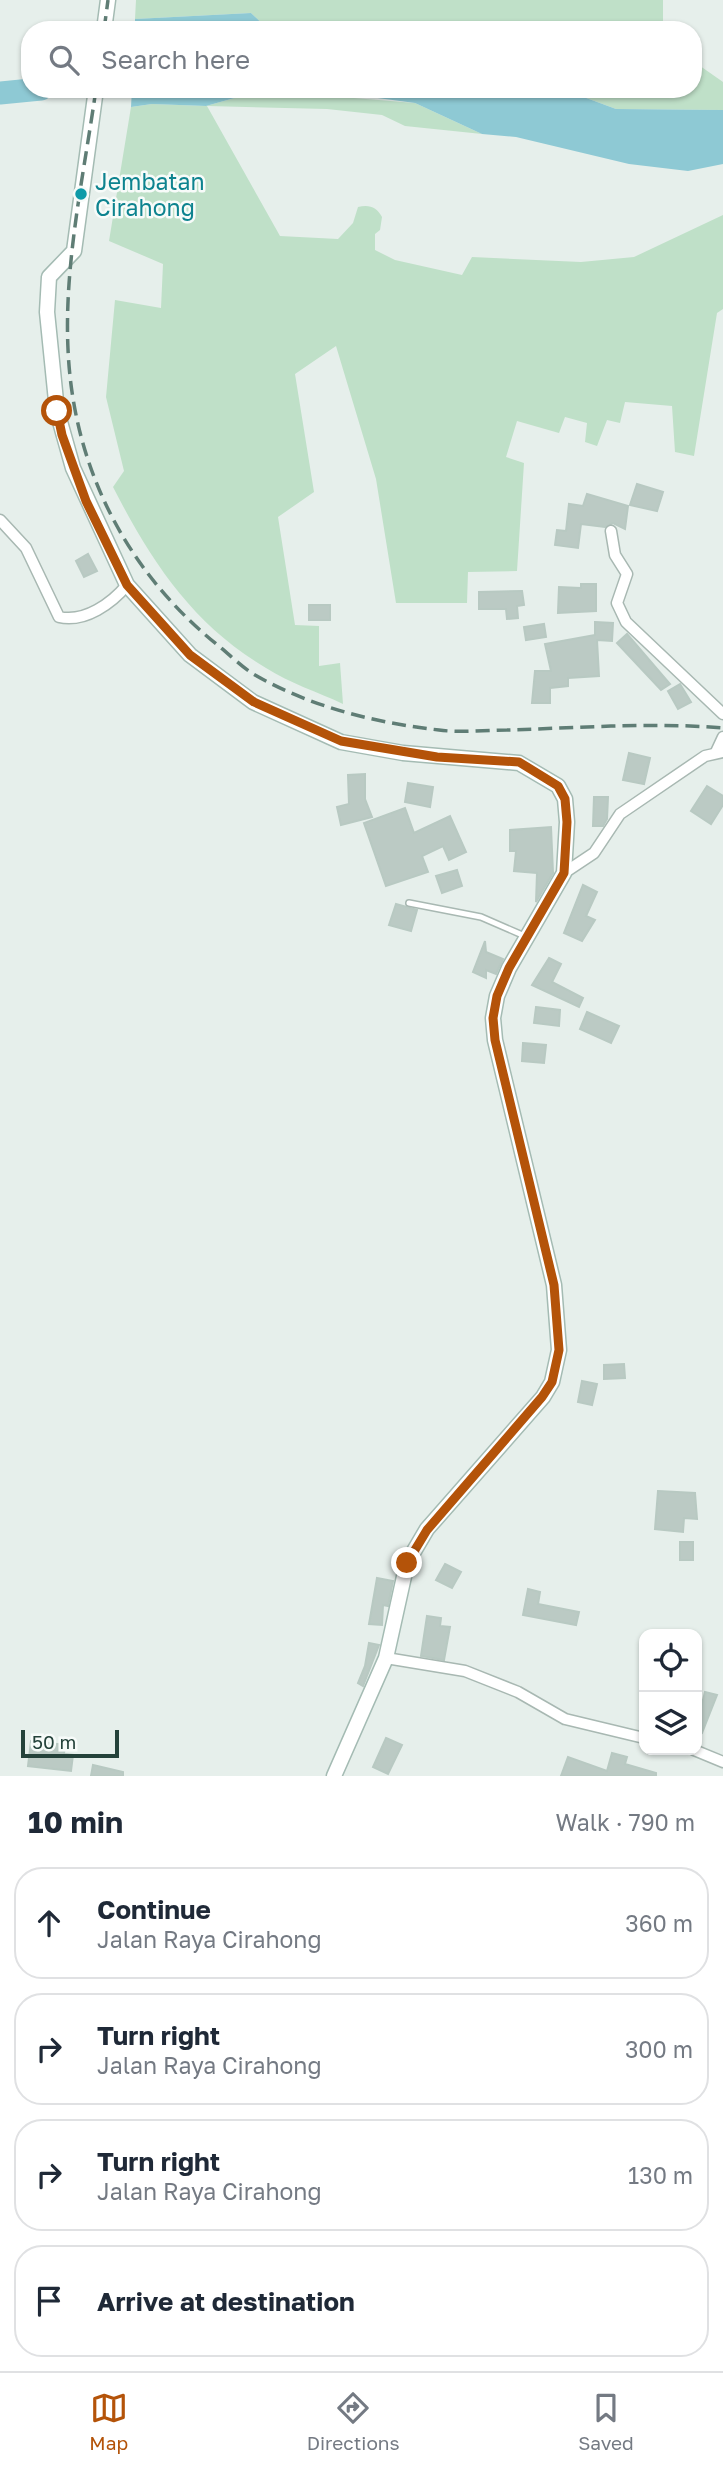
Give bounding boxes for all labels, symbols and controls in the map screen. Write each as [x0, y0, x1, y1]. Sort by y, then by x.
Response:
search box [21, 21, 702, 98]
icon: search [45, 41, 83, 79]
text: Search here [101, 44, 250, 75]
place label: Jembatan Cirahong [95, 167, 205, 221]
marker: Jembatan Cirahong [73, 186, 89, 202]
route start [41, 395, 72, 426]
route end [391, 1547, 422, 1578]
map controls [639, 1629, 702, 1755]
button: locate [639, 1629, 702, 1692]
button: layers [639, 1692, 702, 1755]
scale bar [21, 1727, 119, 1759]
text: 50 m [32, 1730, 76, 1753]
text: 10 min [28, 1804, 123, 1840]
text: Walk · 790 m [556, 1808, 695, 1836]
text: Continue [97, 1894, 211, 1925]
icon: ahead [30, 1904, 68, 1942]
text: 360 m [625, 1909, 693, 1937]
text: Jalan Raya Cirahong [97, 1925, 322, 1953]
text: Turn right [97, 2020, 220, 2051]
icon: right [30, 2030, 68, 2068]
text: 300 m [625, 2035, 693, 2063]
text: Jalan Raya Cirahong [97, 2051, 322, 2079]
text: Turn right [97, 2146, 220, 2177]
icon: right [30, 2156, 68, 2194]
text: 130 m [628, 2161, 693, 2189]
text: Jalan Raya Cirahong [97, 2177, 322, 2205]
icon: arrive [30, 2282, 68, 2320]
text: Arrive at destination [97, 2286, 355, 2317]
tab: Map [89, 2389, 128, 2454]
tab: Directions [307, 2389, 400, 2454]
tab: Saved [578, 2389, 634, 2454]

